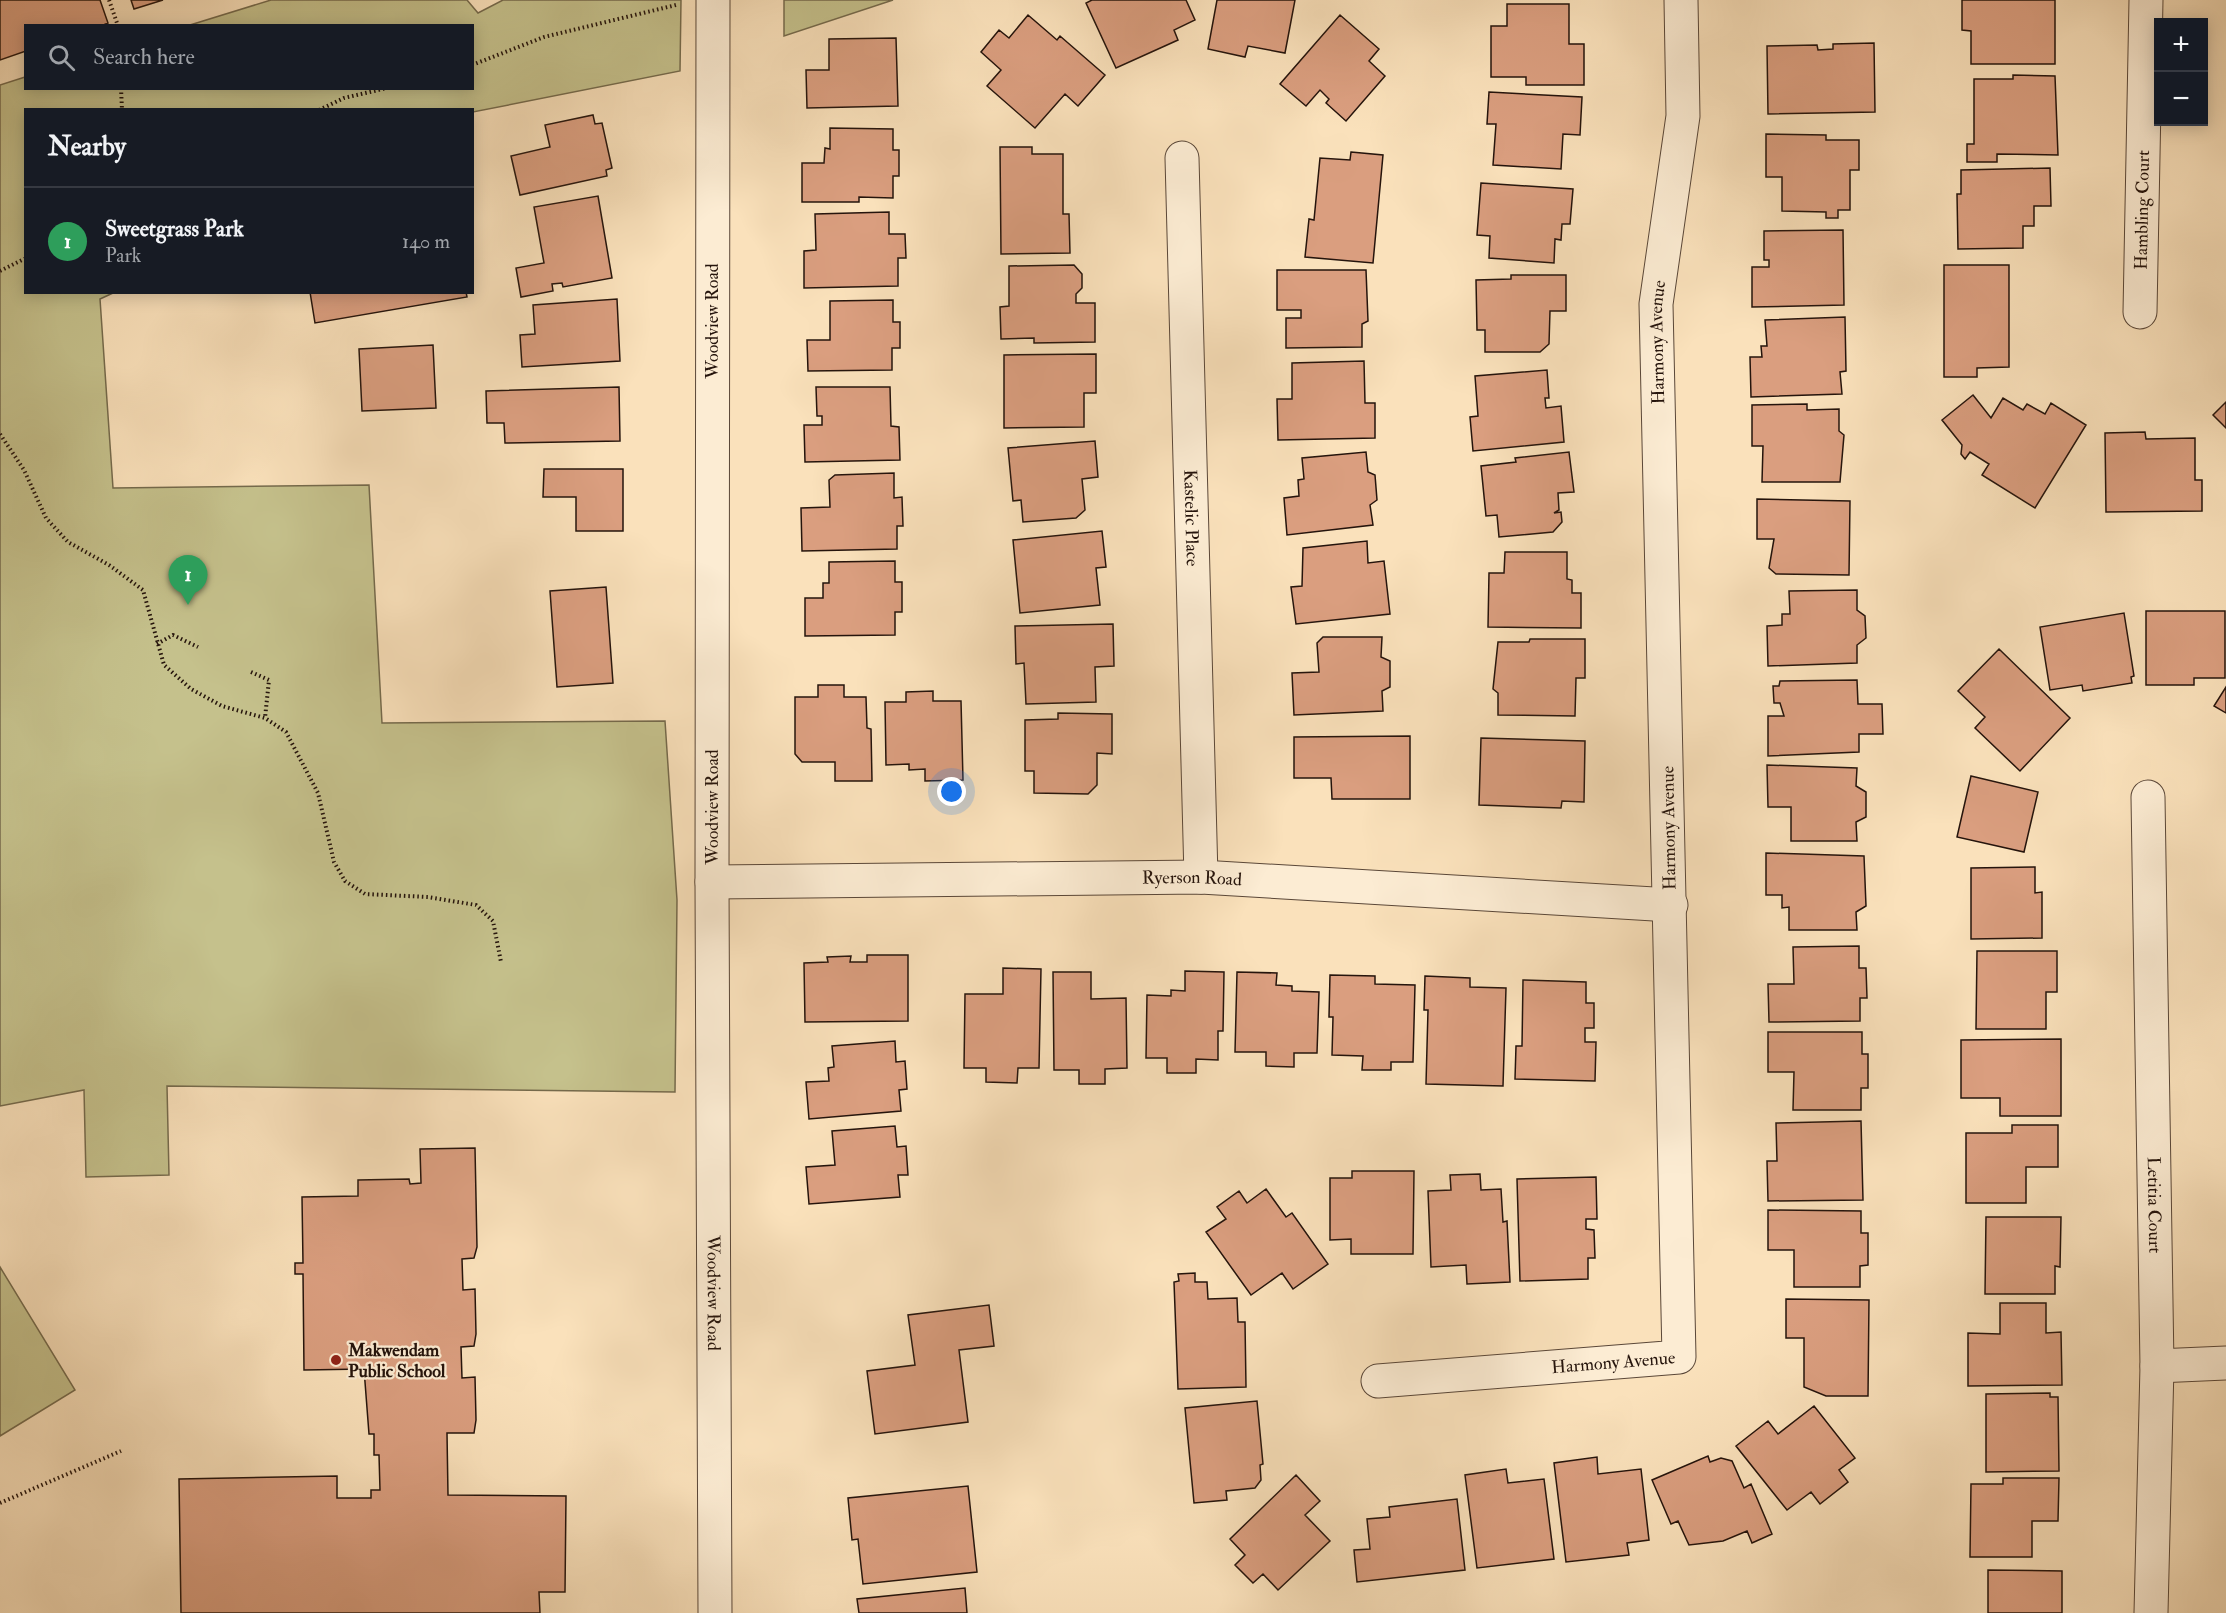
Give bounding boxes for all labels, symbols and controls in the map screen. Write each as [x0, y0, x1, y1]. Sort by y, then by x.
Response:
map controls [2154, 18, 2208, 126]
button: + [2154, 18, 2208, 72]
search box [24, 24, 474, 90]
icon: search [45, 41, 78, 74]
text: Search here [93, 43, 195, 71]
button: − [2154, 72, 2208, 126]
text: Nearby [48, 131, 126, 163]
street label: Hambling Court [2129, 150, 2155, 270]
text: Sweetgrass Park [105, 215, 244, 243]
text: 1 [64, 229, 71, 254]
text: 140 m [402, 229, 450, 254]
text: Park [105, 243, 141, 268]
street label: Woodview Road [701, 263, 724, 380]
street label: Harmony Avenue [1644, 278, 1671, 405]
street label: Kastelic Place [1179, 469, 1204, 567]
pin: 1 [168, 556, 207, 605]
street label: Woodview Road [701, 749, 724, 866]
street label: Harmony Avenue [1656, 765, 1682, 890]
your location [937, 777, 966, 806]
street label: Ryerson Road [1142, 865, 1243, 891]
street label: Letitia Court [2142, 1156, 2167, 1254]
street label: Woodview Road [702, 1234, 725, 1351]
place label: Makwendam Public School [347, 1339, 446, 1383]
street label: Harmony Avenue [1550, 1346, 1677, 1379]
marker: Makwendam Public School [329, 1353, 343, 1367]

